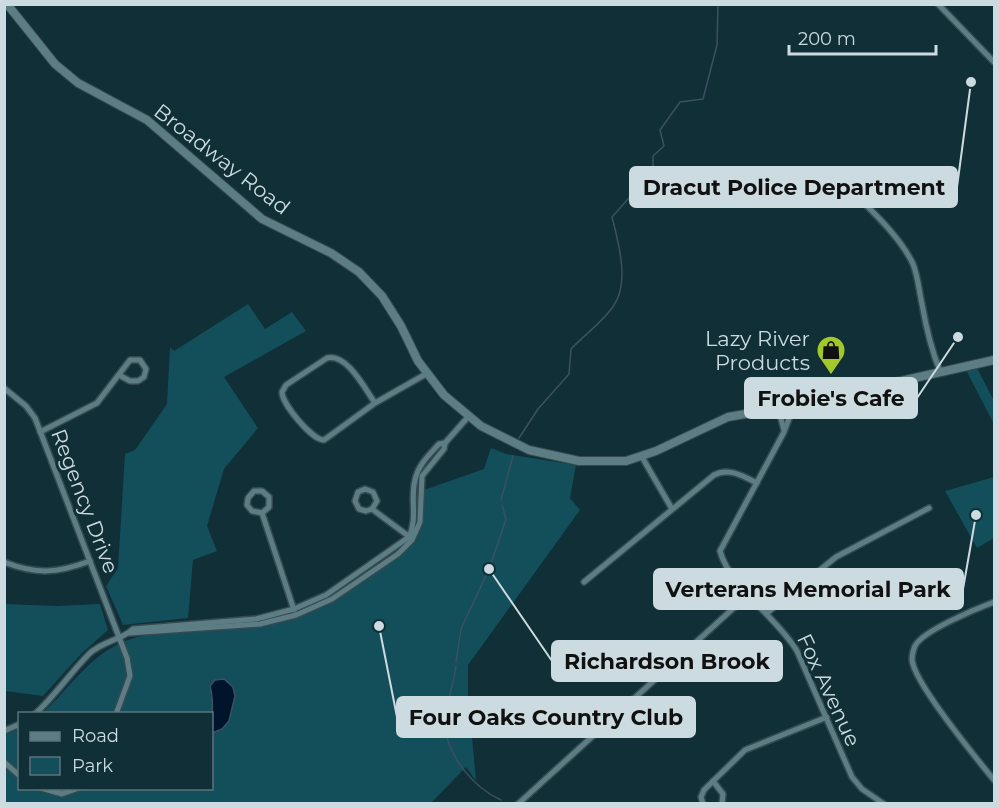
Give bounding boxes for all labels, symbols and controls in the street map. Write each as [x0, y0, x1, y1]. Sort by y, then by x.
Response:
scale bar [789, 18, 936, 56]
text: 200 m [798, 28, 856, 50]
street label: Broadway Road [149, 98, 295, 220]
callout: Dracut Police Department [630, 167, 957, 207]
text: Dracut Police Department [643, 174, 946, 201]
place label: Lazy River Products [705, 326, 810, 375]
shop icon: Lazy River Products [815, 334, 847, 376]
callout: Frobie's Cafe [745, 378, 917, 418]
text: Frobie's Cafe [757, 385, 905, 412]
street label: Regency Drive [46, 425, 124, 577]
callout: Verterans Memorial Park [654, 569, 963, 609]
text: Verterans Memorial Park [664, 576, 951, 603]
street label: Fox Avenue [792, 630, 866, 750]
callout: Richardson Brook [552, 641, 782, 681]
text: Richardson Brook [564, 648, 771, 675]
callout: Four Oaks Country Club [397, 697, 695, 737]
text: Four Oaks Country Club [409, 704, 683, 731]
legend [18, 712, 213, 790]
text: Road [72, 725, 119, 747]
text: Park [72, 755, 113, 777]

